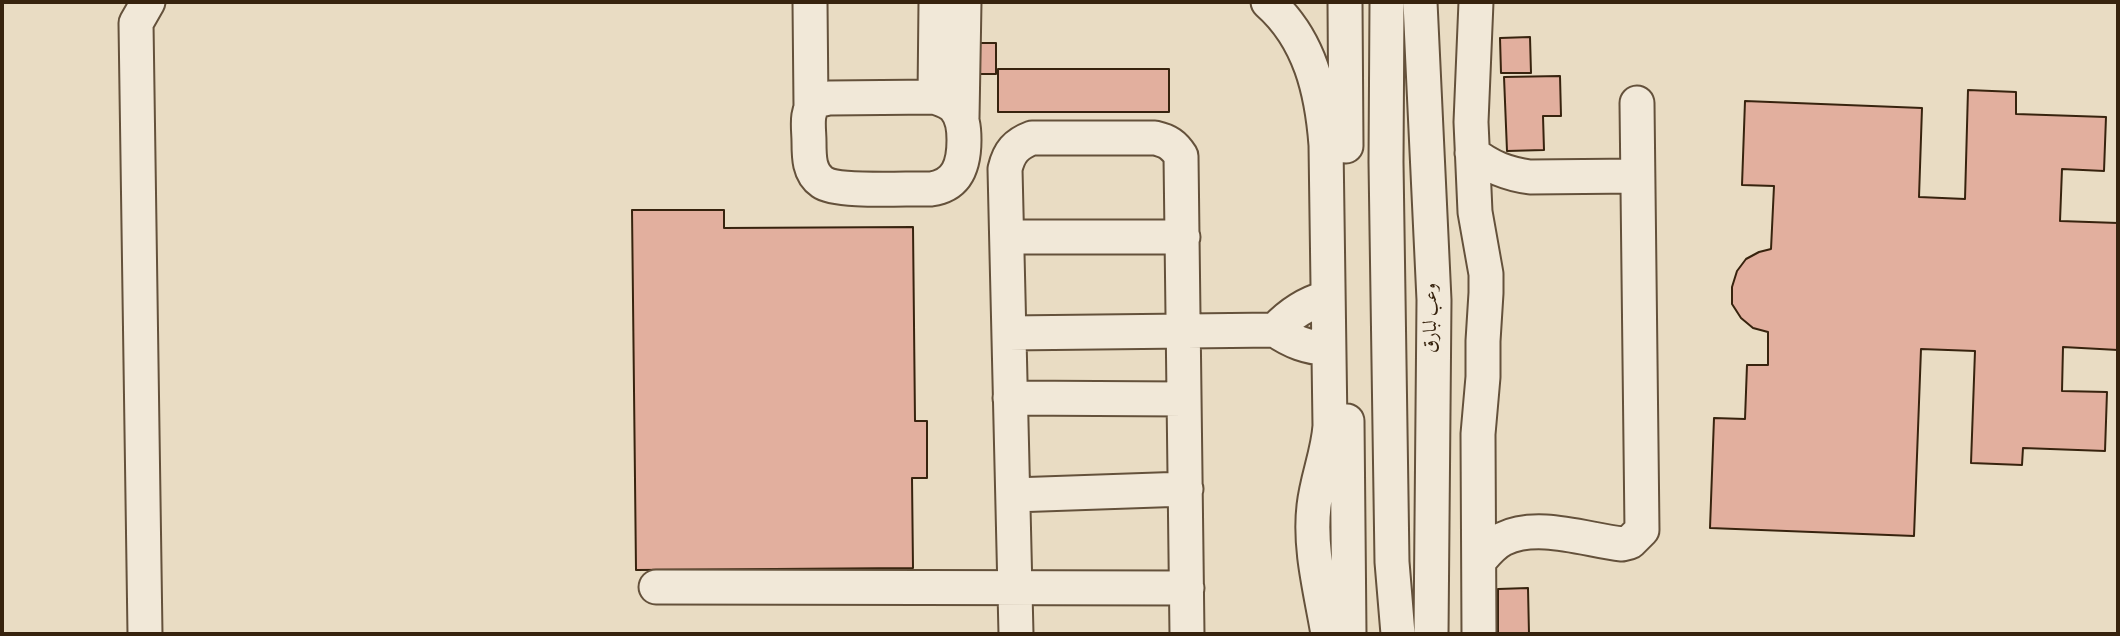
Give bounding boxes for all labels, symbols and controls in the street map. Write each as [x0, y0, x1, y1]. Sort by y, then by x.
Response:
street label: وعب لبارق [1422, 283, 1444, 353]

